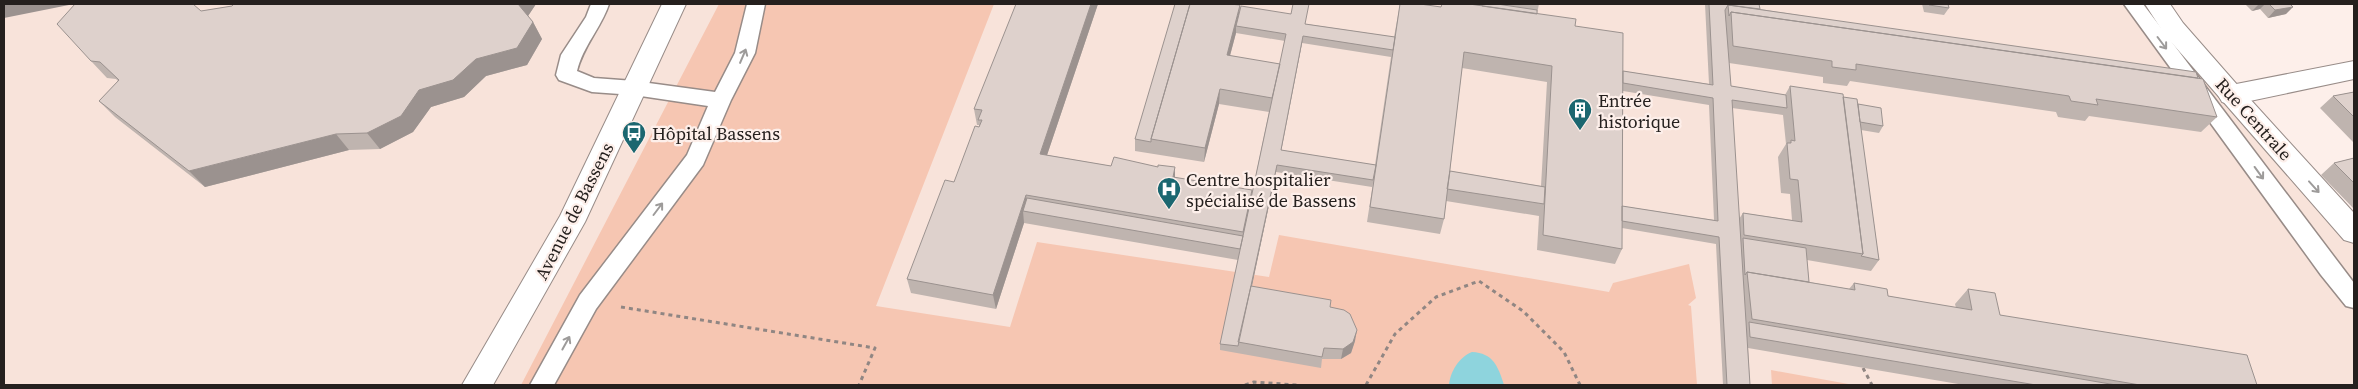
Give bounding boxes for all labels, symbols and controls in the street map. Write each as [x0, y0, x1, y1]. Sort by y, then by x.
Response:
one-way arrow [2157, 36, 2167, 50]
one-way arrow [739, 49, 748, 64]
street label: Rue Centrale [2210, 72, 2298, 166]
place label: Entrée historique [1598, 88, 1680, 134]
building icon: Entrée historique [1567, 97, 1593, 131]
bus stop icon: Hôpital Bassens [621, 120, 647, 154]
place label: Hôpital Bassens [652, 121, 780, 146]
street label: Avenue de Bassens [529, 138, 619, 284]
one-way arrow [2254, 166, 2264, 180]
place label: Centre hospitalier spécialisé de Bassens [1186, 167, 1356, 213]
hospital icon: Centre hospitalier spécialisé de Bassens [1156, 176, 1182, 210]
one-way arrow [2308, 180, 2320, 193]
one-way arrow [653, 202, 663, 216]
one-way arrow [561, 335, 571, 350]

